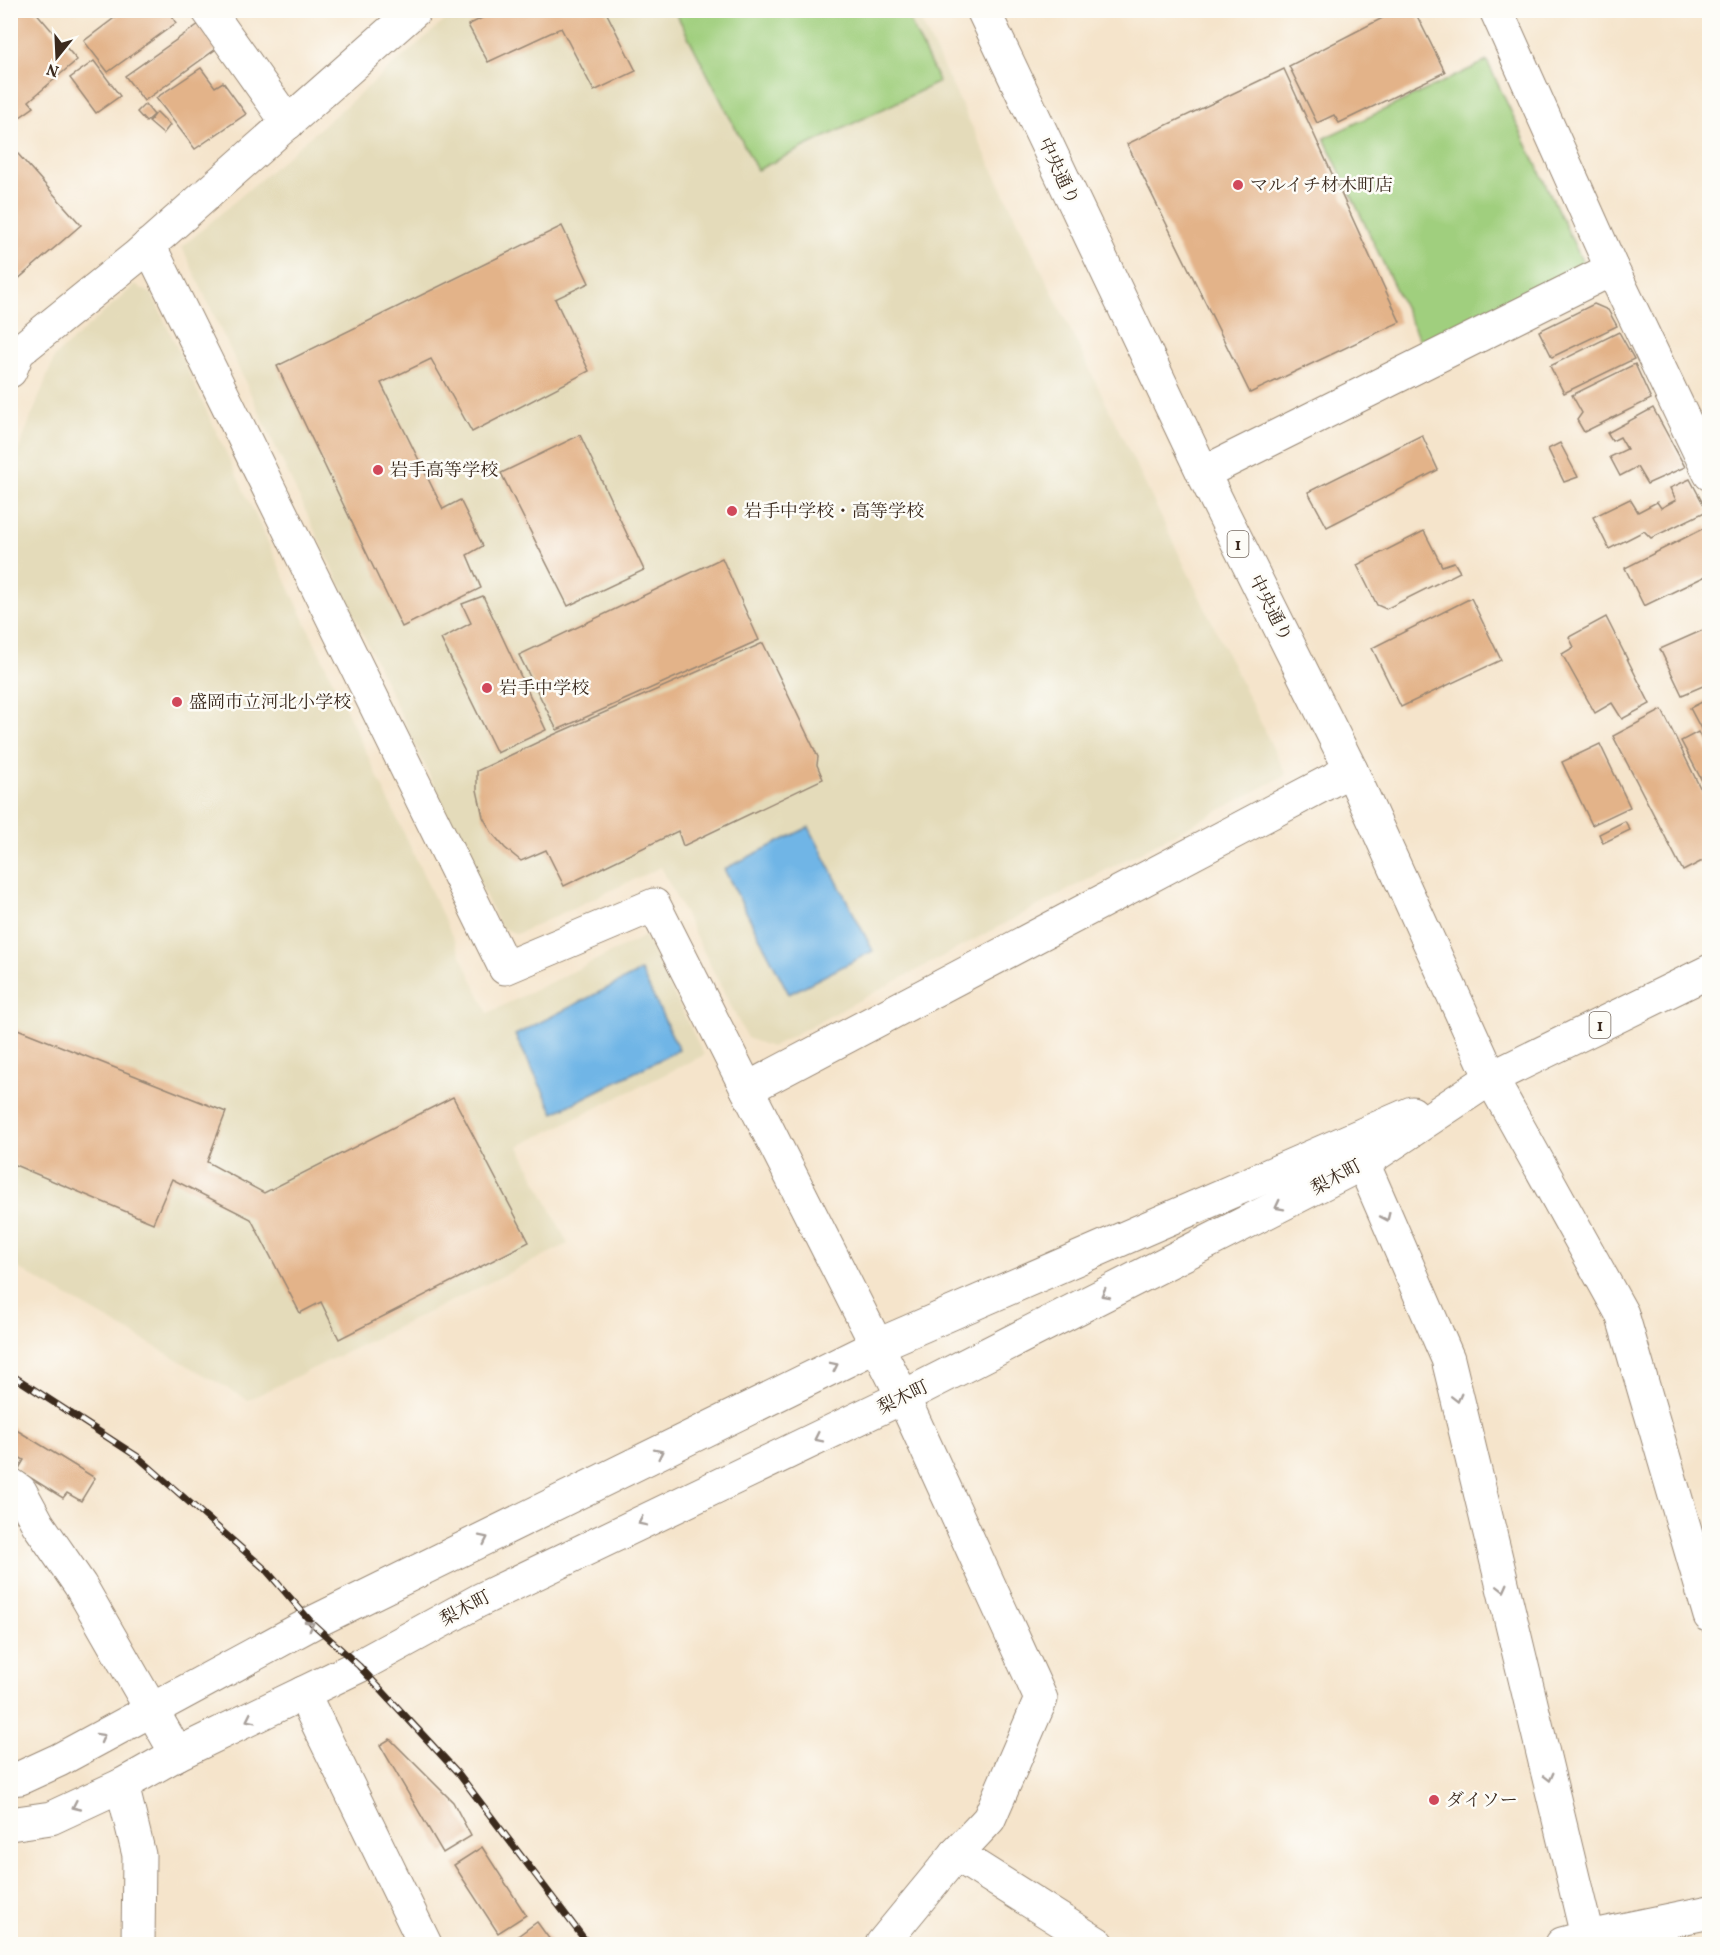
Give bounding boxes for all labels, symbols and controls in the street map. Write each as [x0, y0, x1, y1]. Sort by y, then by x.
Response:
north arrow [27, 27, 87, 87]
text: N [44, 57, 62, 82]
street label: 中央通り [1031, 134, 1084, 210]
place label: マルイチ材木町店 [1250, 174, 1393, 199]
marker: マルイチ材木町店 [1231, 178, 1245, 192]
place label: 岩手高等学校 [390, 459, 498, 484]
marker: 岩手高等学校 [371, 463, 385, 477]
place label: 岩手中学校・高等学校 [744, 500, 924, 525]
marker: 岩手中学校・高等学校 [725, 504, 739, 518]
road number: 1 [1228, 531, 1248, 557]
street label: 中央通り [1242, 571, 1297, 646]
place label: 岩手中学校 [499, 677, 589, 702]
marker: 岩手中学校 [480, 681, 494, 695]
place label: 盛岡市立河北小学校 [189, 691, 351, 716]
marker: 盛岡市立河北小学校 [170, 695, 184, 709]
road number: 1 [1590, 1012, 1610, 1038]
street label: 梨木町 [1307, 1155, 1366, 1202]
one-way arrow [1275, 1199, 1285, 1210]
one-way arrow [1379, 1211, 1391, 1222]
one-way arrow [1100, 1287, 1111, 1299]
one-way arrow [828, 1362, 839, 1374]
street label: 梨木町 [874, 1375, 933, 1421]
one-way arrow [1450, 1393, 1463, 1403]
one-way arrow [813, 1430, 824, 1442]
one-way arrow [653, 1448, 664, 1460]
one-way arrow [638, 1515, 649, 1527]
one-way arrow [478, 1534, 489, 1546]
one-way arrow [1496, 1582, 1509, 1592]
street label: 梨木町 [436, 1586, 495, 1633]
one-way arrow [303, 1621, 314, 1632]
one-way arrow [246, 1711, 257, 1723]
one-way arrow [95, 1733, 105, 1744]
one-way arrow [1542, 1772, 1555, 1782]
place label: ダイソー [1446, 1789, 1518, 1814]
marker: ダイソー [1427, 1793, 1441, 1807]
one-way arrow [72, 1799, 83, 1811]

